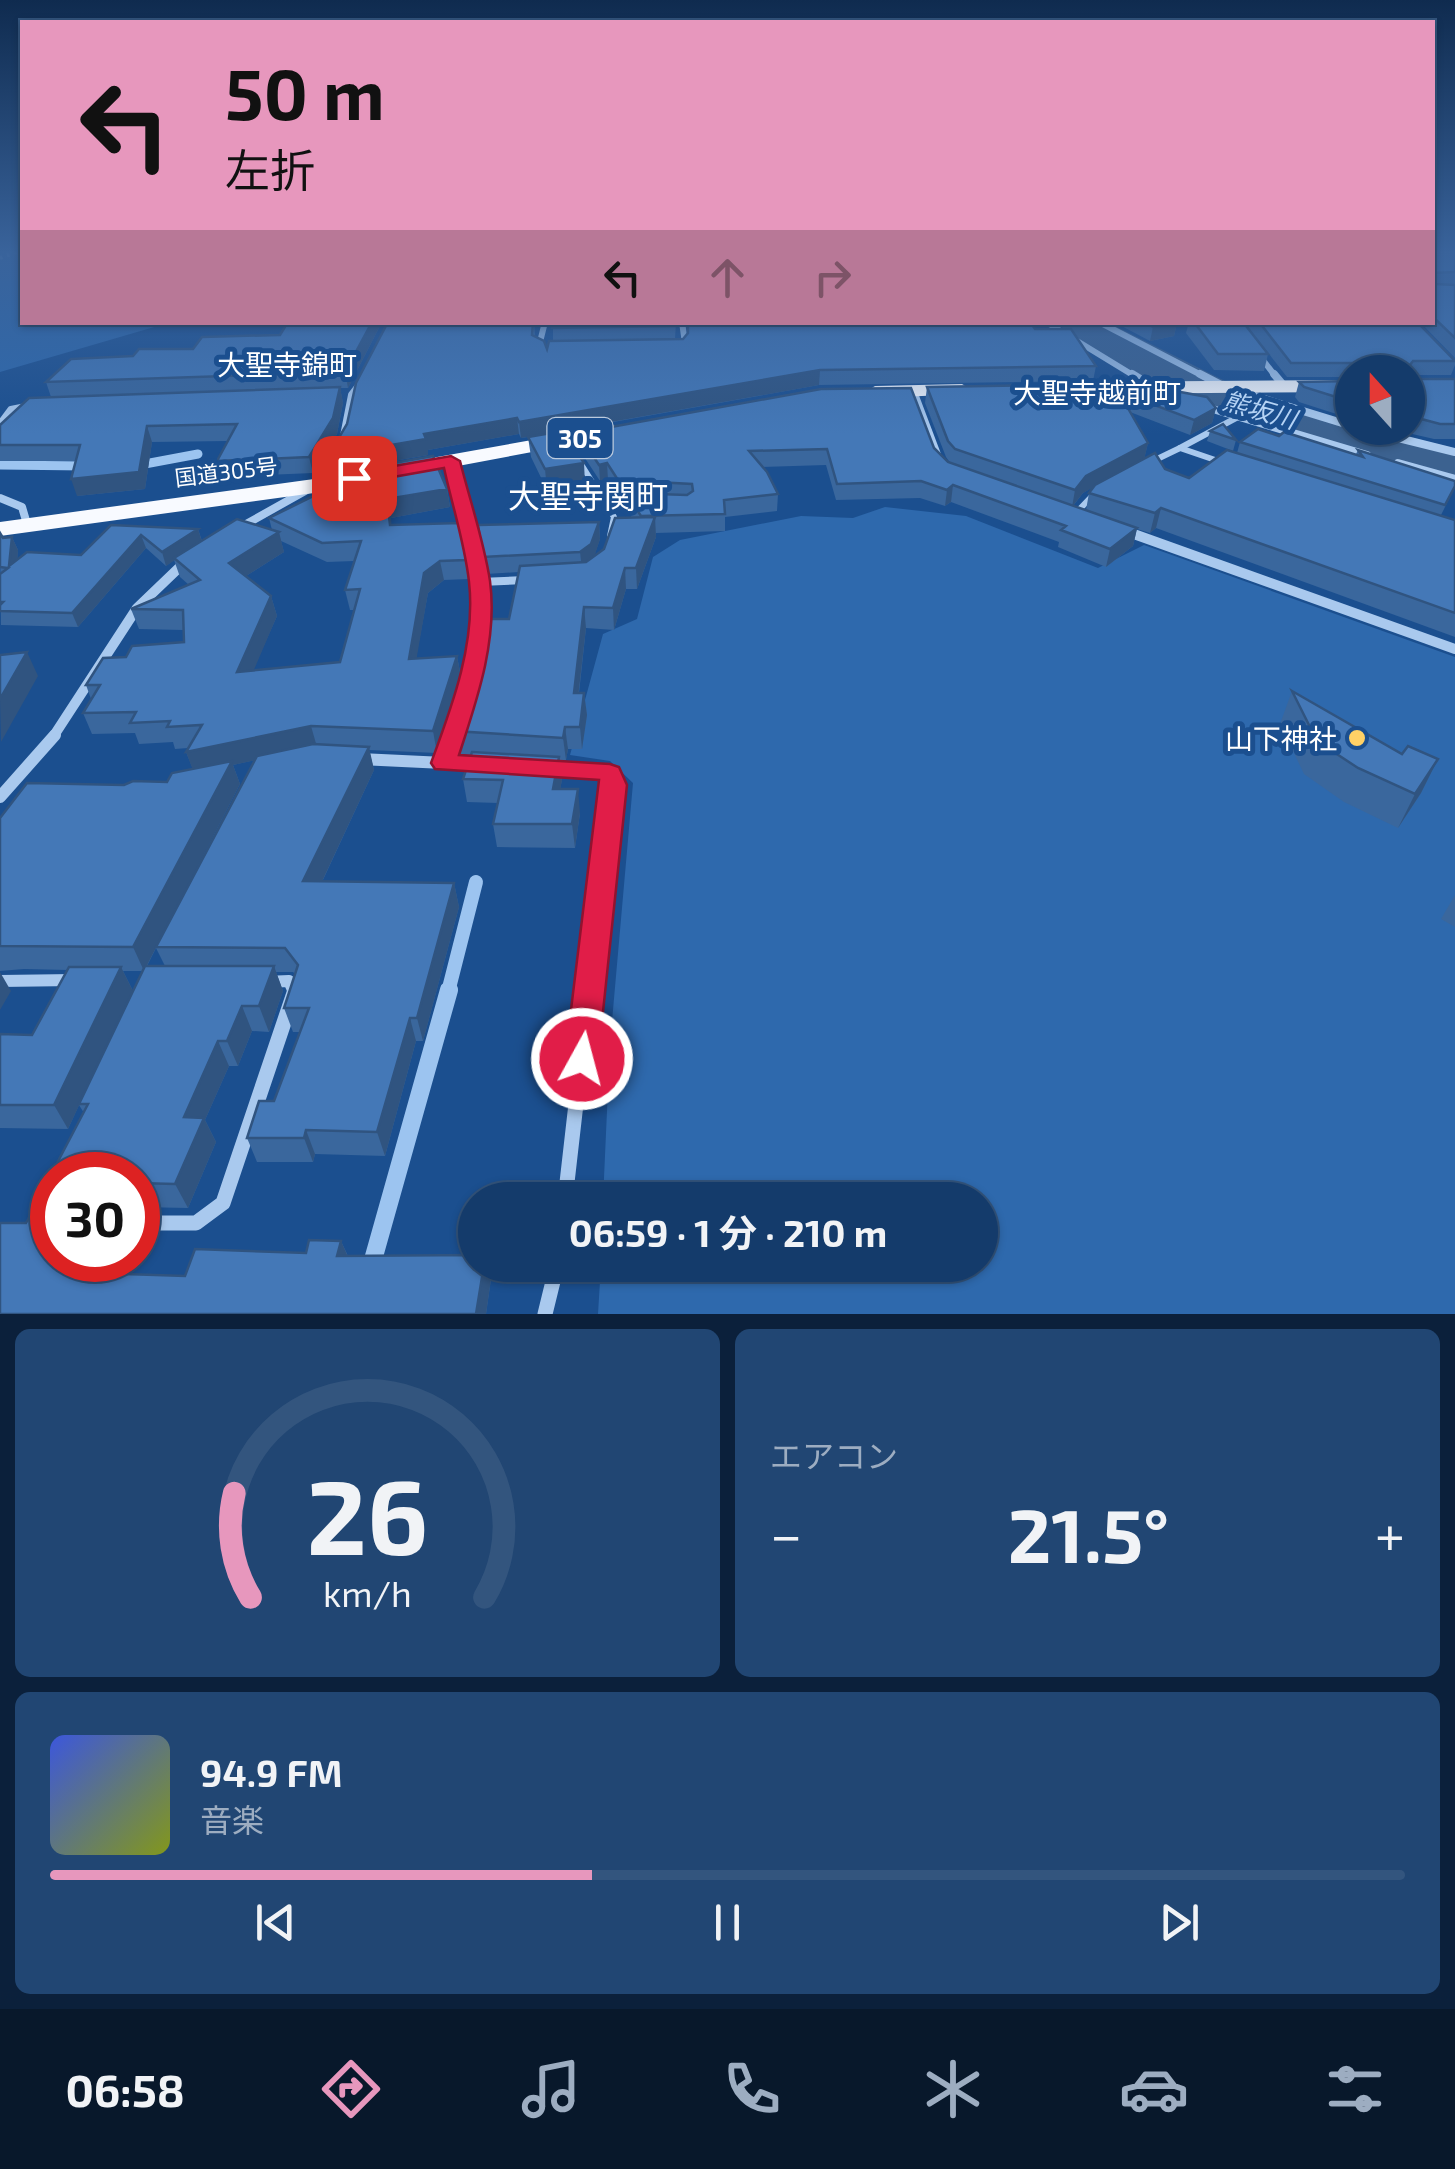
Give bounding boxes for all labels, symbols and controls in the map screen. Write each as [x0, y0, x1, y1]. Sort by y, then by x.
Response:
text: 50 m [225, 50, 385, 134]
icon: left [60, 60, 190, 190]
text: 左折 [225, 142, 315, 196]
icon: left [595, 250, 650, 305]
icon: ahead [700, 250, 755, 305]
icon: right [805, 250, 860, 305]
district label: 大聖寺錦町 [217, 347, 357, 381]
north arrow [1335, 355, 1425, 445]
map controls [1335, 355, 1425, 445]
district label: 大聖寺越前町 [1013, 375, 1181, 409]
water label: 熊坂川 [1220, 384, 1303, 435]
road number: 305 [548, 418, 612, 458]
pin [312, 436, 397, 521]
icon: arrive [327, 451, 382, 506]
street label: 国道305号 [173, 452, 279, 490]
district label: 大聖寺関町 [508, 476, 668, 514]
place label: 山下神社 [1225, 721, 1337, 755]
marker: 山下神社 [1346, 727, 1368, 749]
position arrow [530, 1007, 634, 1111]
speed limit sign: 30 [30, 1152, 160, 1282]
text: 06:59 · 1 分 · 210 m [569, 1209, 887, 1255]
text: エアコン [770, 1436, 898, 1474]
text: 26 [307, 1451, 428, 1576]
text: 21.5° [1008, 1488, 1169, 1578]
text: − [770, 1500, 802, 1566]
text: + [1375, 1500, 1405, 1566]
text: km/h [323, 1571, 412, 1614]
text: 94.9 FM [200, 1749, 342, 1795]
text: 音楽 [200, 1800, 264, 1838]
icon: previous [248, 1895, 303, 1950]
icon: pause [700, 1895, 755, 1950]
icon: next [1152, 1895, 1207, 1950]
icon: directions [316, 2054, 386, 2124]
icon: music [516, 2054, 586, 2124]
icon: phone [717, 2054, 787, 2124]
icon: climate [918, 2054, 988, 2124]
icon: car [1119, 2054, 1189, 2124]
icon: filters [1320, 2054, 1390, 2124]
text: 06:58 [65, 2062, 185, 2116]

